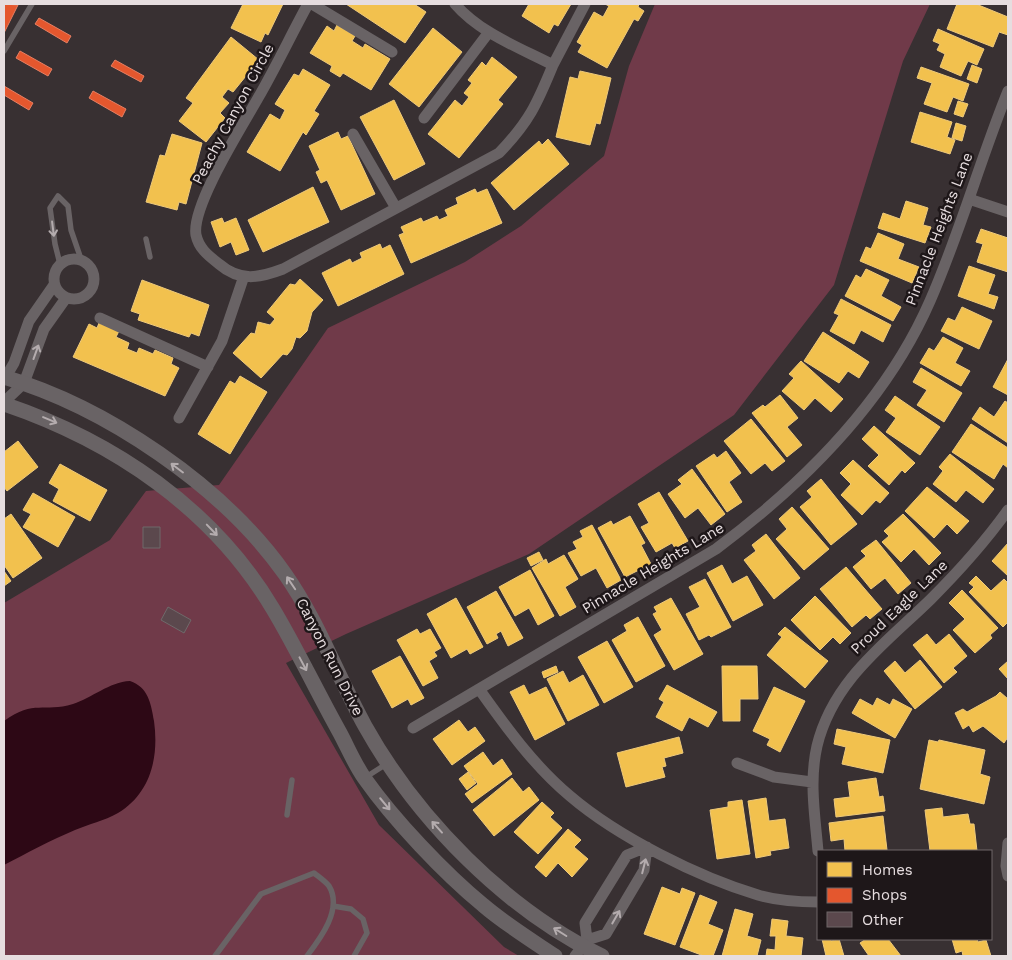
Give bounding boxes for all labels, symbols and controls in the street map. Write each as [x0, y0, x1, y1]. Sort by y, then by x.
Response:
street label: Peachy Canyon Circle [188, 40, 278, 188]
street label: Pinnacle Heights Lane [902, 150, 976, 308]
one-way arrow [48, 221, 58, 237]
one-way arrow [32, 344, 41, 360]
one-way arrow [42, 416, 57, 426]
one-way arrow [171, 463, 184, 474]
street label: Pinnacle Heights Lane [579, 518, 727, 618]
one-way arrow [206, 524, 219, 536]
street label: Proud Eagle Lane [847, 556, 951, 658]
one-way arrow [286, 576, 296, 590]
street label: Canyon Run Drive [293, 595, 367, 719]
one-way arrow [298, 657, 308, 671]
one-way arrow [380, 797, 391, 810]
one-way arrow [431, 820, 443, 833]
legend [817, 850, 992, 940]
one-way arrow [640, 858, 649, 874]
text: Homes [862, 861, 913, 879]
text: Shops [862, 886, 907, 904]
one-way arrow [612, 911, 622, 925]
text: Other [862, 911, 904, 929]
one-way arrow [553, 927, 567, 937]

